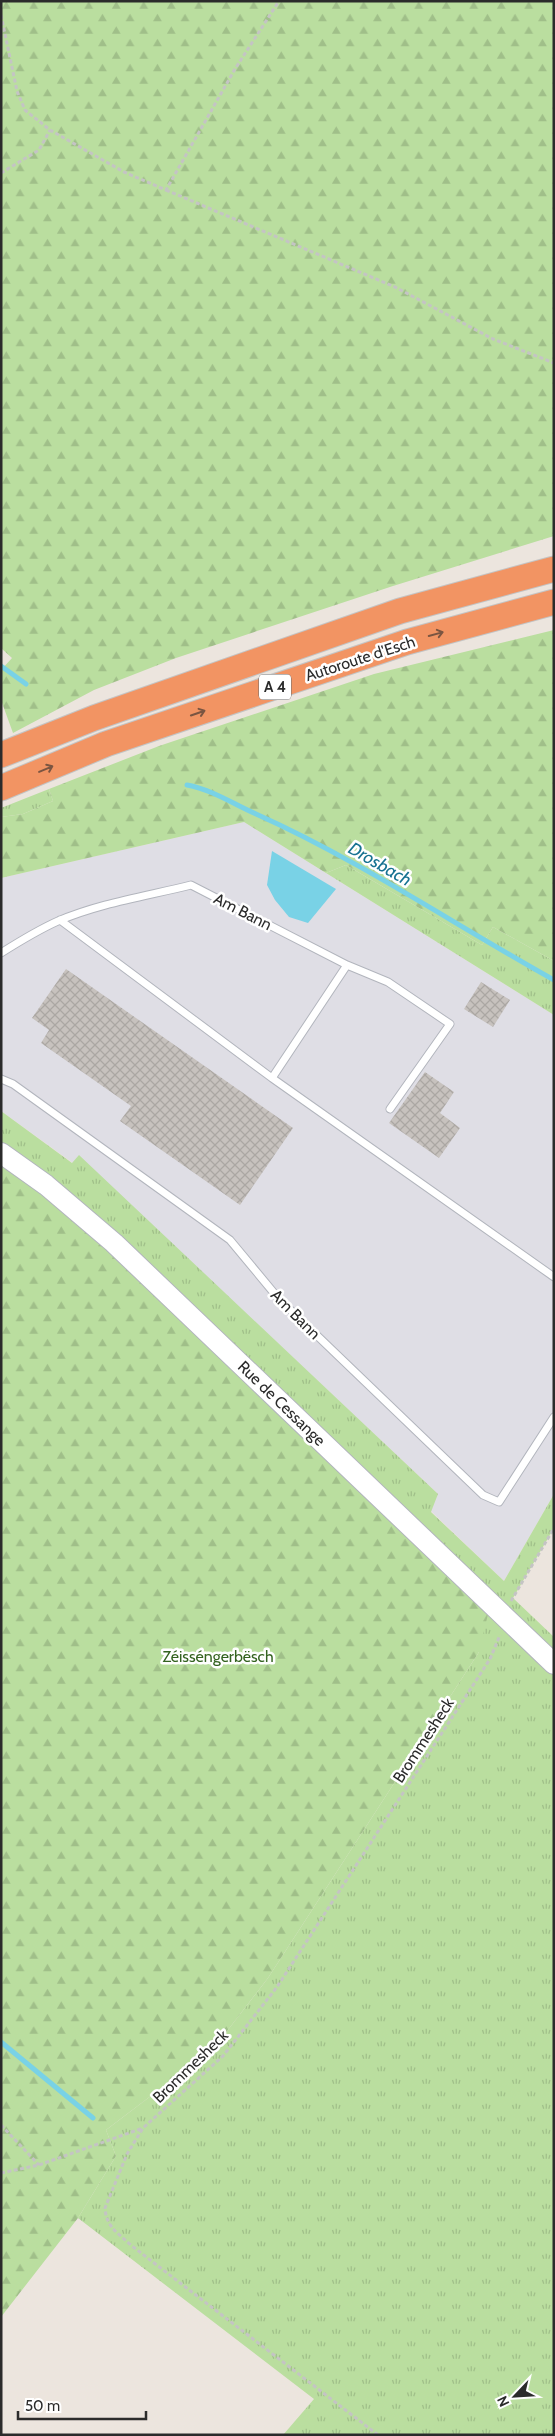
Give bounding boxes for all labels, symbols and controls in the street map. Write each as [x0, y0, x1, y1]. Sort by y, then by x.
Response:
one-way arrow [427, 629, 443, 638]
street label: Autoroute d'Esch [303, 632, 417, 685]
road number: A 4 [259, 674, 291, 700]
one-way arrow [190, 707, 206, 717]
one-way arrow [38, 764, 53, 774]
water label: Drosbach [345, 837, 415, 891]
street label: Am Bann [211, 889, 275, 934]
street label: Am Bann [267, 1286, 325, 1343]
street label: Rue de Cessange [234, 1357, 329, 1450]
park label: Zéisséngerbësch [162, 1647, 274, 1666]
street label: Brommesheck [389, 1694, 458, 1786]
street label: Brommesheck [149, 2025, 233, 2107]
north arrow [490, 2371, 540, 2421]
scale bar [18, 2388, 145, 2420]
text: N [493, 2393, 513, 2410]
text: 50 m [25, 2397, 60, 2415]

